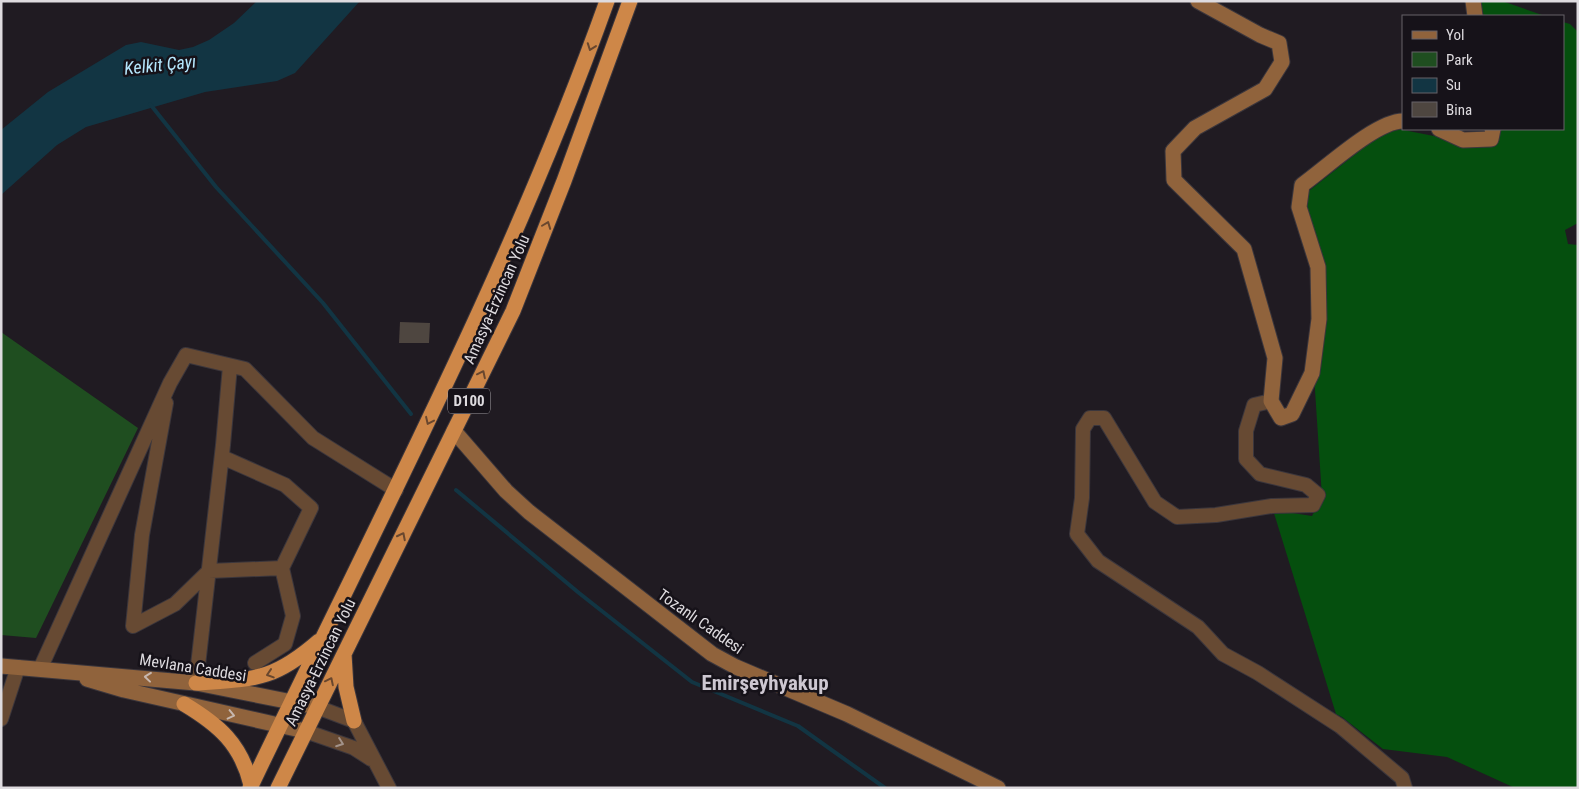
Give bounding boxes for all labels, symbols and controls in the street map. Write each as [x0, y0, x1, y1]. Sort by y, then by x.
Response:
legend [1402, 15, 1564, 130]
text: Yol [1446, 26, 1464, 44]
one-way arrow [587, 42, 597, 51]
water label: Kelkit Çayı [123, 50, 197, 79]
text: Park [1446, 51, 1473, 69]
text: Su [1446, 76, 1461, 94]
text: Bina [1446, 101, 1472, 119]
one-way arrow [541, 222, 551, 230]
street label: Amasya-Erzincan Yolu [459, 232, 534, 367]
one-way arrow [476, 371, 486, 380]
road number: D100 [448, 388, 490, 414]
one-way arrow [424, 416, 435, 425]
one-way arrow [396, 532, 406, 541]
street label: Tozanlı Caddesi [654, 585, 747, 658]
street label: Amasya-Erzincan Yolu [281, 595, 360, 729]
street label: Mevlana Caddesi [138, 650, 248, 685]
one-way arrow [267, 668, 275, 678]
district label: Emirşeyhyakup [701, 671, 829, 695]
one-way arrow [143, 672, 151, 683]
one-way arrow [324, 677, 334, 686]
one-way arrow [227, 709, 236, 720]
one-way arrow [335, 737, 344, 747]

